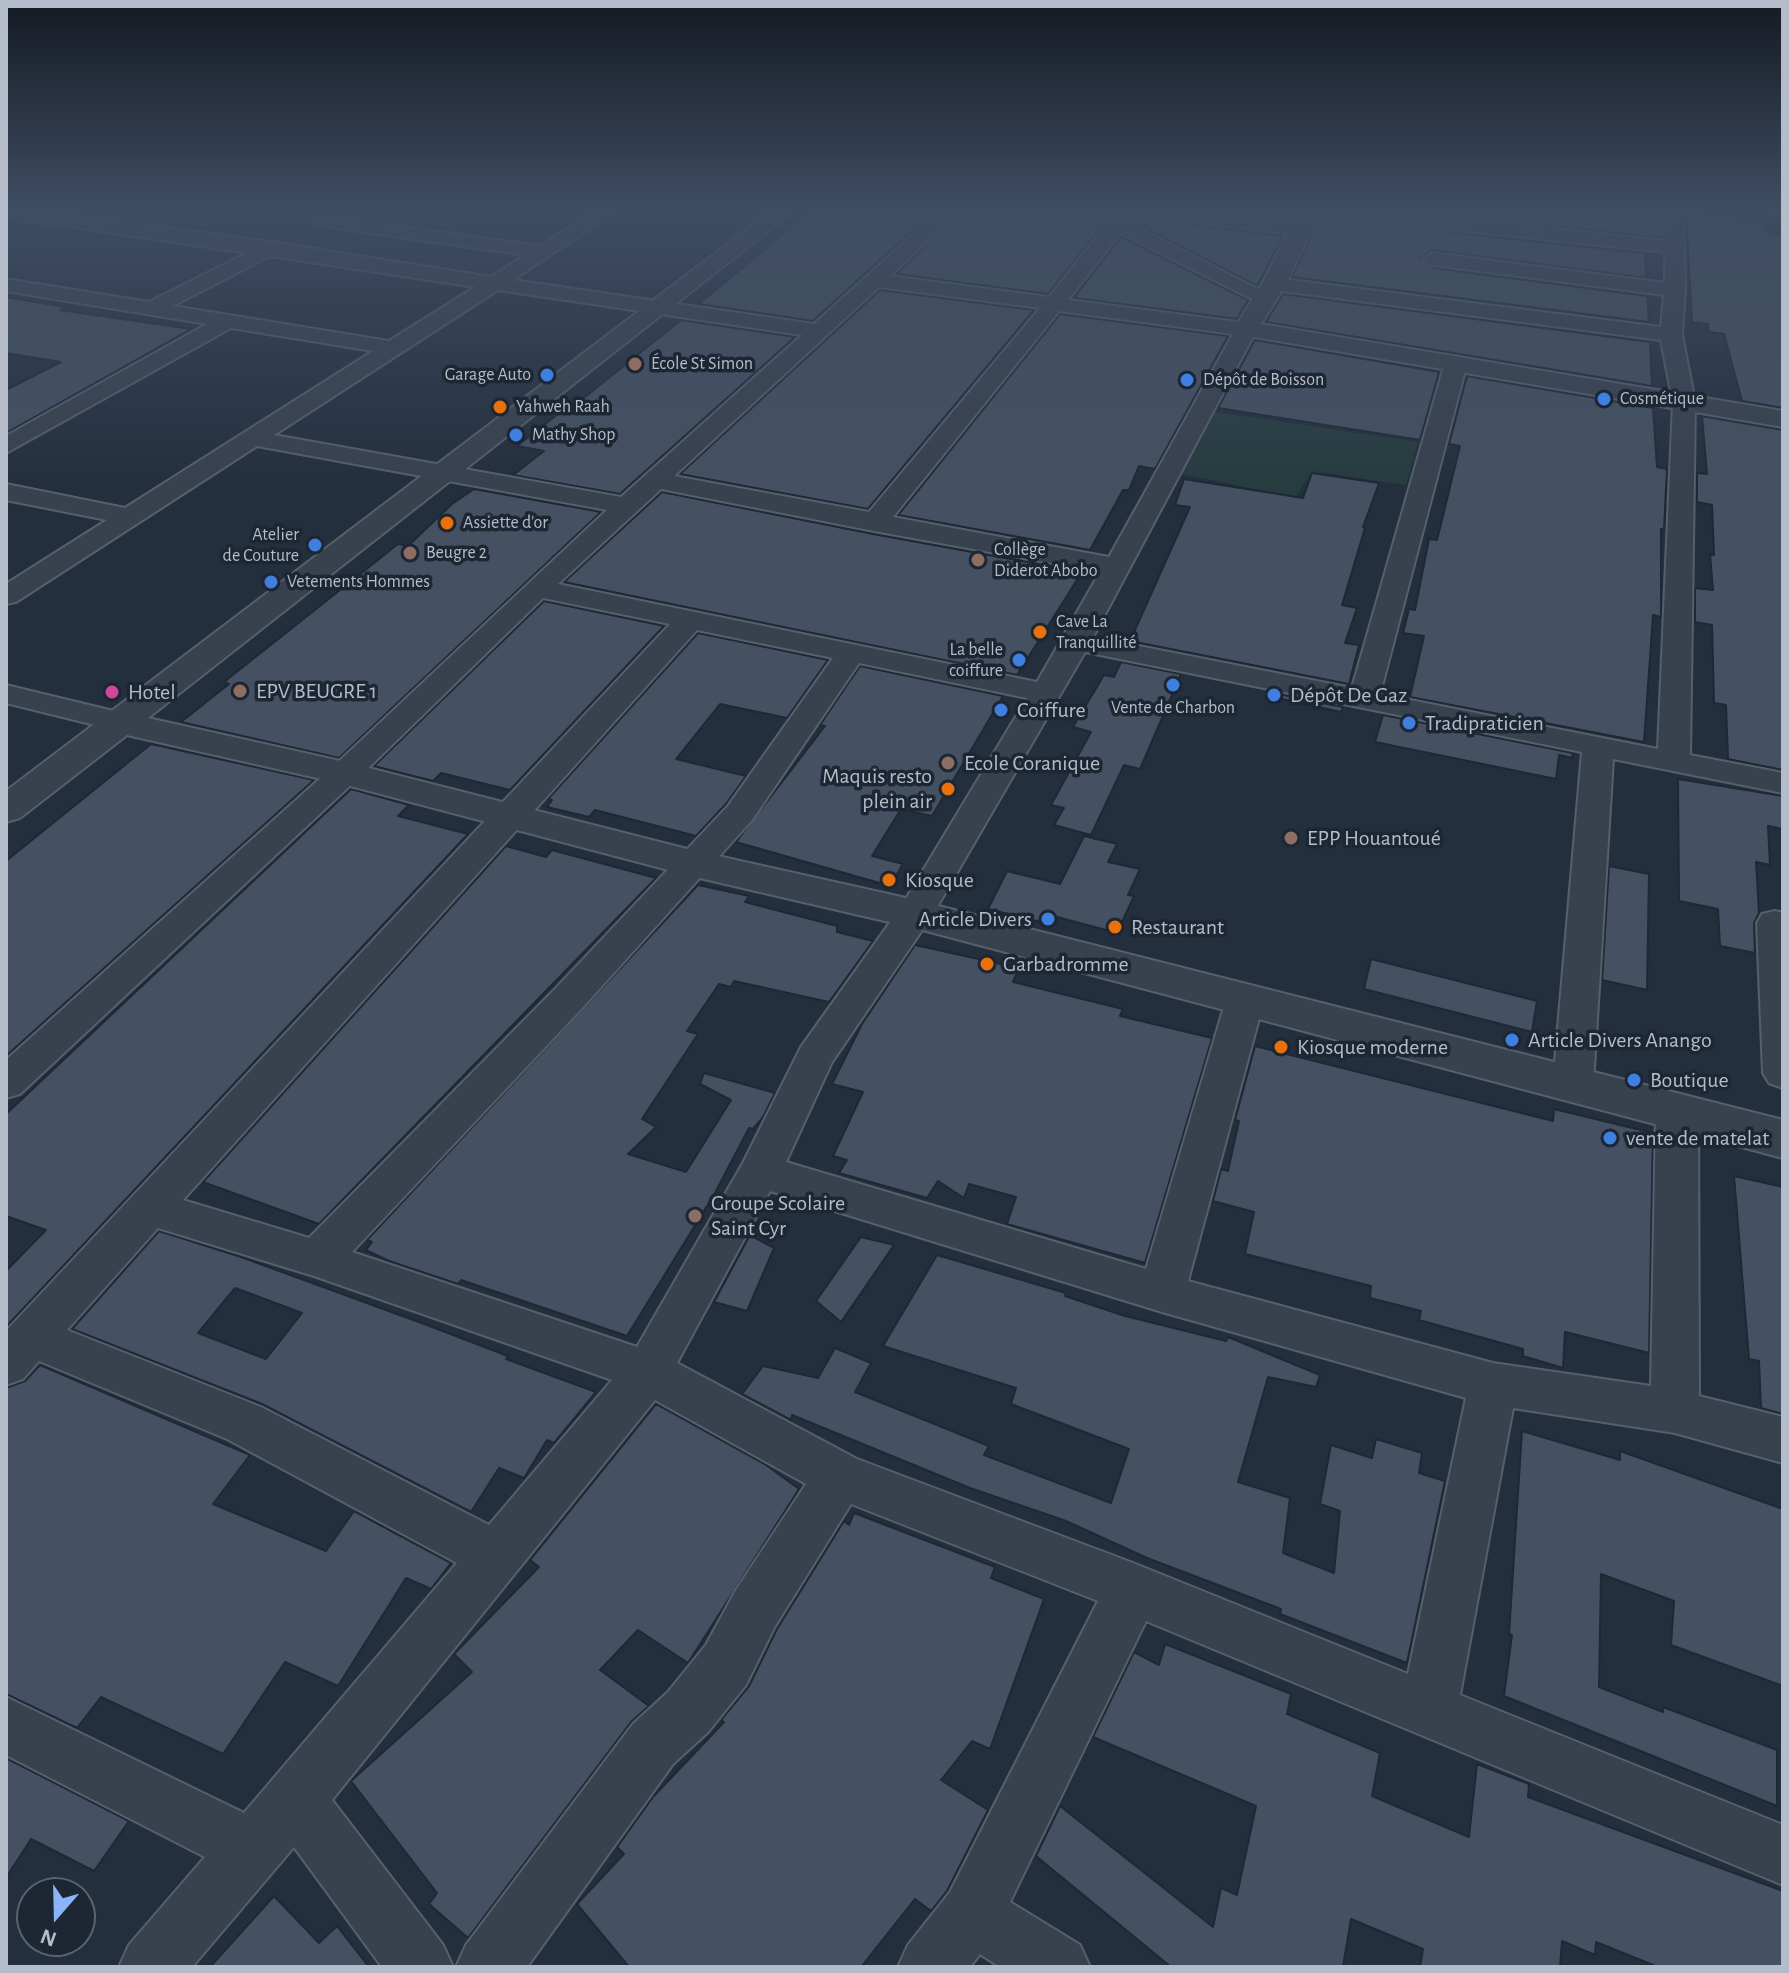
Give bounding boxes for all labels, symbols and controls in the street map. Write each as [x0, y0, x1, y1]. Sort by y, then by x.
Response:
place label: École St Simon [651, 353, 753, 375]
marker: École St Simon [626, 355, 644, 373]
place label: Garage Auto [445, 364, 531, 386]
marker: Garage Auto [538, 366, 556, 384]
place label: Dépôt de Boisson [1203, 369, 1324, 391]
marker: Dépôt de Boisson [1178, 371, 1196, 389]
place label: Cosmétique [1620, 388, 1704, 410]
marker: Cosmétique [1595, 390, 1613, 408]
place label: Yahweh Raah [516, 396, 610, 418]
marker: Yahweh Raah [491, 398, 509, 416]
place label: Mathy Shop [532, 424, 615, 446]
marker: Mathy Shop [507, 426, 525, 444]
place label: Assiette d'or [463, 512, 548, 534]
marker: Assiette d'or [438, 514, 456, 532]
place label: Atelier de Couture [223, 524, 299, 566]
marker: Atelier de Couture [306, 536, 324, 554]
place label: Collège Diderot Abobo [994, 539, 1098, 582]
place label: Beugre 2 [426, 542, 487, 564]
marker: Beugre 2 [401, 544, 419, 562]
marker: Collège Diderot Abobo [969, 551, 987, 569]
place label: Vetements Hommes [287, 571, 430, 593]
marker: Vetements Hommes [262, 573, 280, 591]
place label: Cave La Tranquillité [1056, 611, 1136, 654]
marker: Cave La Tranquillité [1031, 623, 1049, 641]
place label: La belle coiffure [949, 639, 1003, 682]
marker: La belle coiffure [1010, 651, 1028, 669]
marker: Vente de Charbon [1164, 676, 1182, 694]
place label: EPV BEUGRE 1 [256, 678, 377, 704]
place label: Hotel [128, 679, 176, 705]
marker: EPV BEUGRE 1 [231, 682, 249, 700]
place label: Dépôt De Gaz [1290, 682, 1407, 708]
marker: Hotel [103, 683, 121, 701]
marker: Dépôt De Gaz [1265, 686, 1283, 704]
place label: Coiffure [1017, 697, 1086, 723]
place label: Vente de Charbon [1111, 697, 1235, 719]
marker: Coiffure [992, 701, 1010, 719]
place label: Tradipraticien [1425, 710, 1544, 736]
marker: Tradipraticien [1400, 714, 1418, 732]
place label: Ecole Coranique [964, 750, 1100, 776]
marker: Ecole Coranique [939, 754, 957, 772]
place label: Maquis resto plein air [822, 763, 932, 814]
marker: Maquis resto plein air [939, 780, 957, 798]
place label: EPP Houantoué [1307, 825, 1441, 851]
marker: EPP Houantoué [1282, 829, 1300, 847]
place label: Kiosque [905, 867, 974, 893]
marker: Kiosque [880, 871, 898, 889]
place label: Article Divers [918, 906, 1032, 932]
marker: Article Divers [1039, 910, 1057, 928]
place label: Restaurant [1131, 914, 1224, 940]
marker: Restaurant [1106, 918, 1124, 936]
place label: Garbadromme [1003, 951, 1129, 977]
marker: Garbadromme [978, 955, 996, 973]
place label: Article Divers Anango [1528, 1027, 1712, 1053]
marker: Article Divers Anango [1503, 1031, 1521, 1049]
place label: Kiosque moderne [1297, 1034, 1448, 1060]
marker: Kiosque moderne [1272, 1038, 1290, 1056]
place label: Boutique [1650, 1067, 1729, 1093]
marker: Boutique [1625, 1071, 1643, 1089]
place label: vente de matelat [1626, 1125, 1769, 1151]
marker: vente de matelat [1601, 1129, 1619, 1147]
place label: Groupe Scolaire Saint Cyr [711, 1190, 845, 1242]
marker: Groupe Scolaire Saint Cyr [686, 1207, 704, 1225]
north arrow [16, 1877, 96, 1957]
text: N [38, 1925, 59, 1951]

